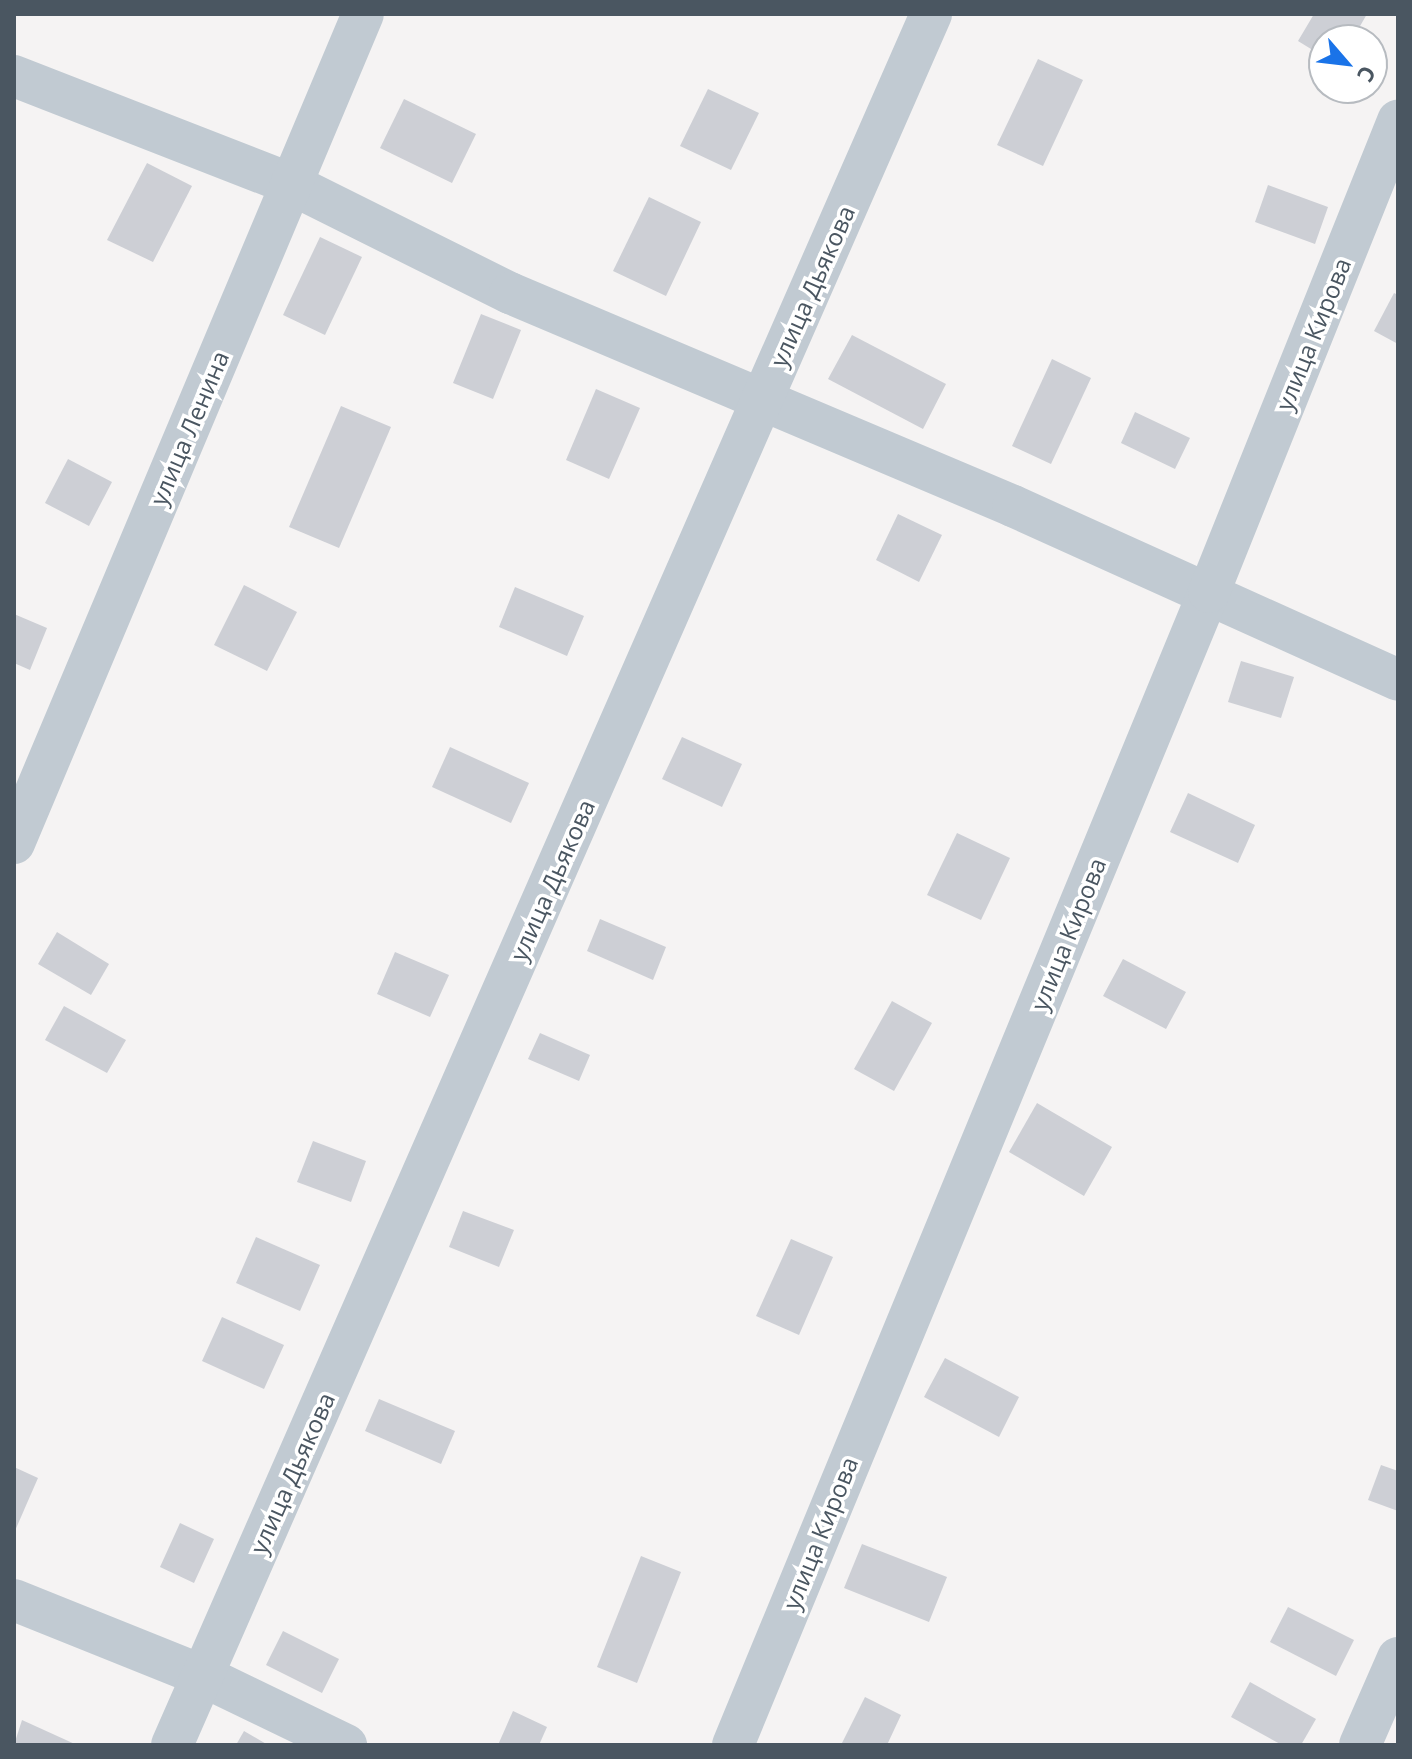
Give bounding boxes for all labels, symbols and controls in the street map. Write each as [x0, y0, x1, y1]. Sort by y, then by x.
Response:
north arrow [1308, 24, 1388, 104]
text: С [1351, 61, 1384, 88]
street label: улица Дьякова [764, 201, 860, 371]
street label: улица Кирова [1269, 254, 1357, 414]
street label: улица Ленина [144, 346, 234, 510]
street label: улица Дьякова [504, 795, 600, 965]
street label: улица Кирова [1024, 854, 1112, 1014]
street label: улица Дьякова [244, 1388, 340, 1558]
street label: улица Кирова [776, 1453, 864, 1613]

